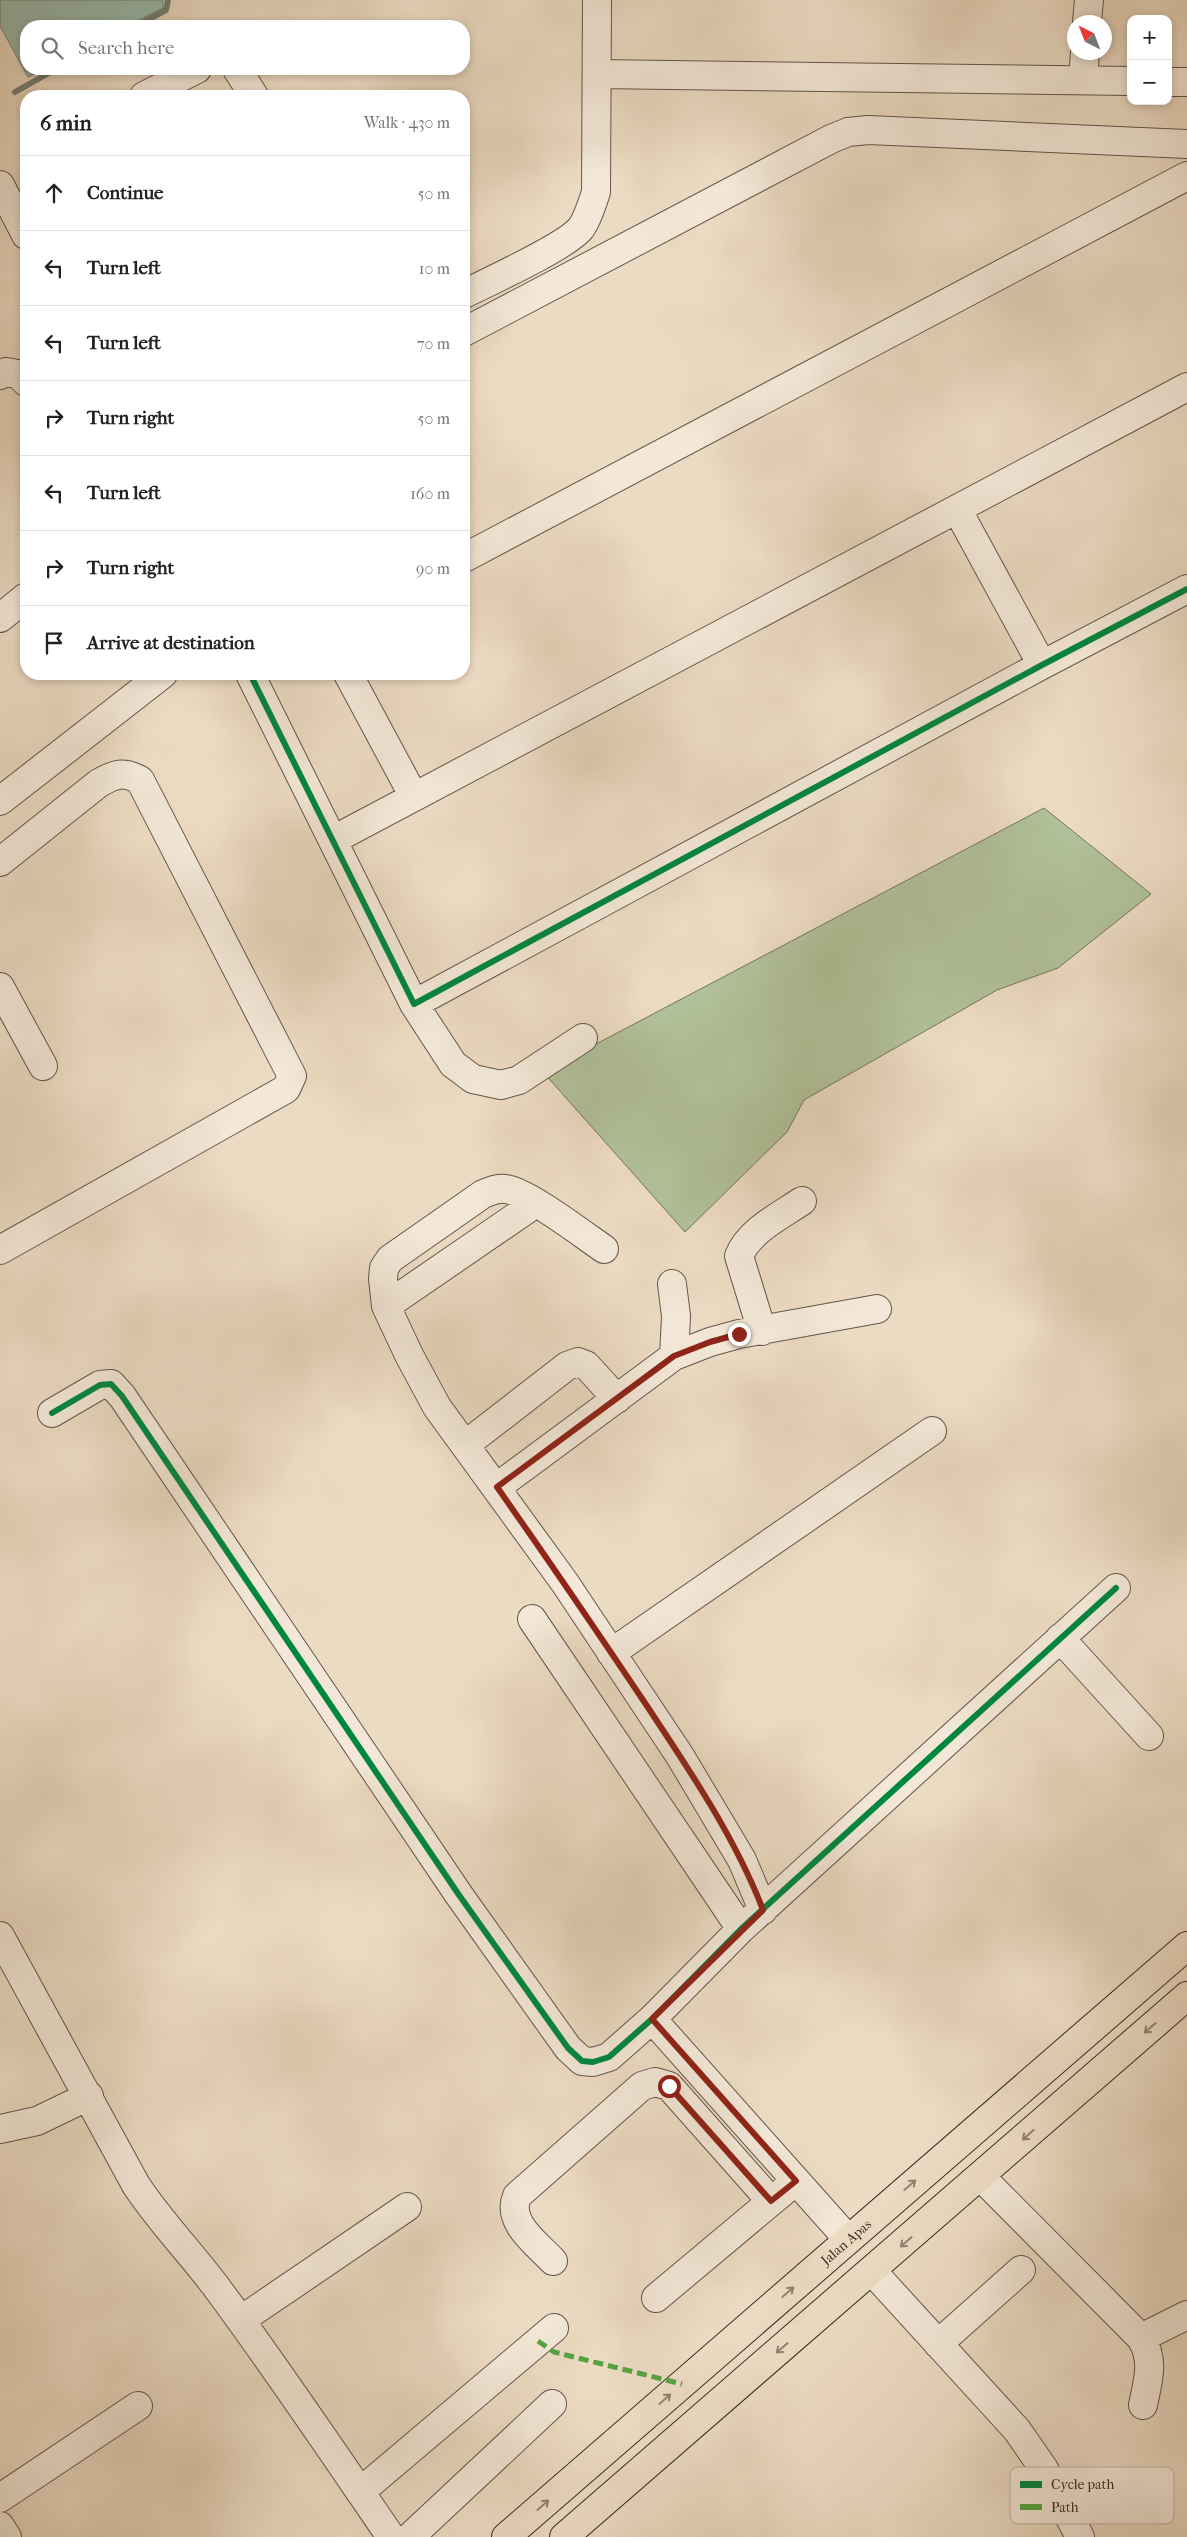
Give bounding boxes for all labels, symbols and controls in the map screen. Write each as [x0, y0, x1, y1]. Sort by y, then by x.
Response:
north arrow [1067, 15, 1112, 60]
map controls [1127, 15, 1172, 105]
button: + [1127, 15, 1172, 60]
search box [20, 20, 470, 75]
icon: search [38, 34, 66, 62]
text: Search here [78, 37, 174, 59]
button: − [1127, 60, 1172, 105]
text: 6 min [40, 111, 92, 135]
text: Walk · 430 m [364, 113, 450, 132]
icon: ahead [40, 179, 68, 207]
text: Continue [87, 182, 163, 204]
text: 50 m [418, 184, 450, 203]
icon: left [40, 254, 68, 282]
text: Turn left [87, 257, 161, 279]
text: 10 m [419, 259, 450, 278]
icon: left [40, 329, 68, 357]
text: Turn left [87, 332, 161, 354]
text: 70 m [417, 334, 450, 353]
icon: right [40, 404, 68, 432]
text: Turn right [87, 407, 174, 429]
text: 50 m [418, 409, 450, 428]
icon: left [40, 479, 68, 507]
text: Turn left [87, 482, 161, 504]
text: 160 m [410, 484, 450, 503]
icon: right [40, 554, 68, 582]
text: Turn right [87, 557, 174, 579]
text: 90 m [416, 559, 450, 578]
icon: arrive [40, 629, 68, 657]
text: Arrive at destination [87, 632, 255, 654]
route end [728, 1323, 751, 1346]
one-way arrow [1144, 2023, 1157, 2034]
route start [658, 2075, 681, 2098]
one-way arrow [1022, 2130, 1035, 2141]
one-way arrow [904, 2180, 917, 2191]
street label: Jalan Apas [817, 2216, 875, 2270]
one-way arrow [899, 2236, 912, 2248]
one-way arrow [781, 2286, 794, 2298]
one-way arrow [776, 2342, 789, 2354]
one-way arrow [659, 2393, 672, 2404]
legend [1010, 2467, 1174, 2524]
text: Cycle path [1051, 2476, 1115, 2493]
one-way arrow [536, 2499, 549, 2511]
text: Path [1051, 2499, 1079, 2516]

